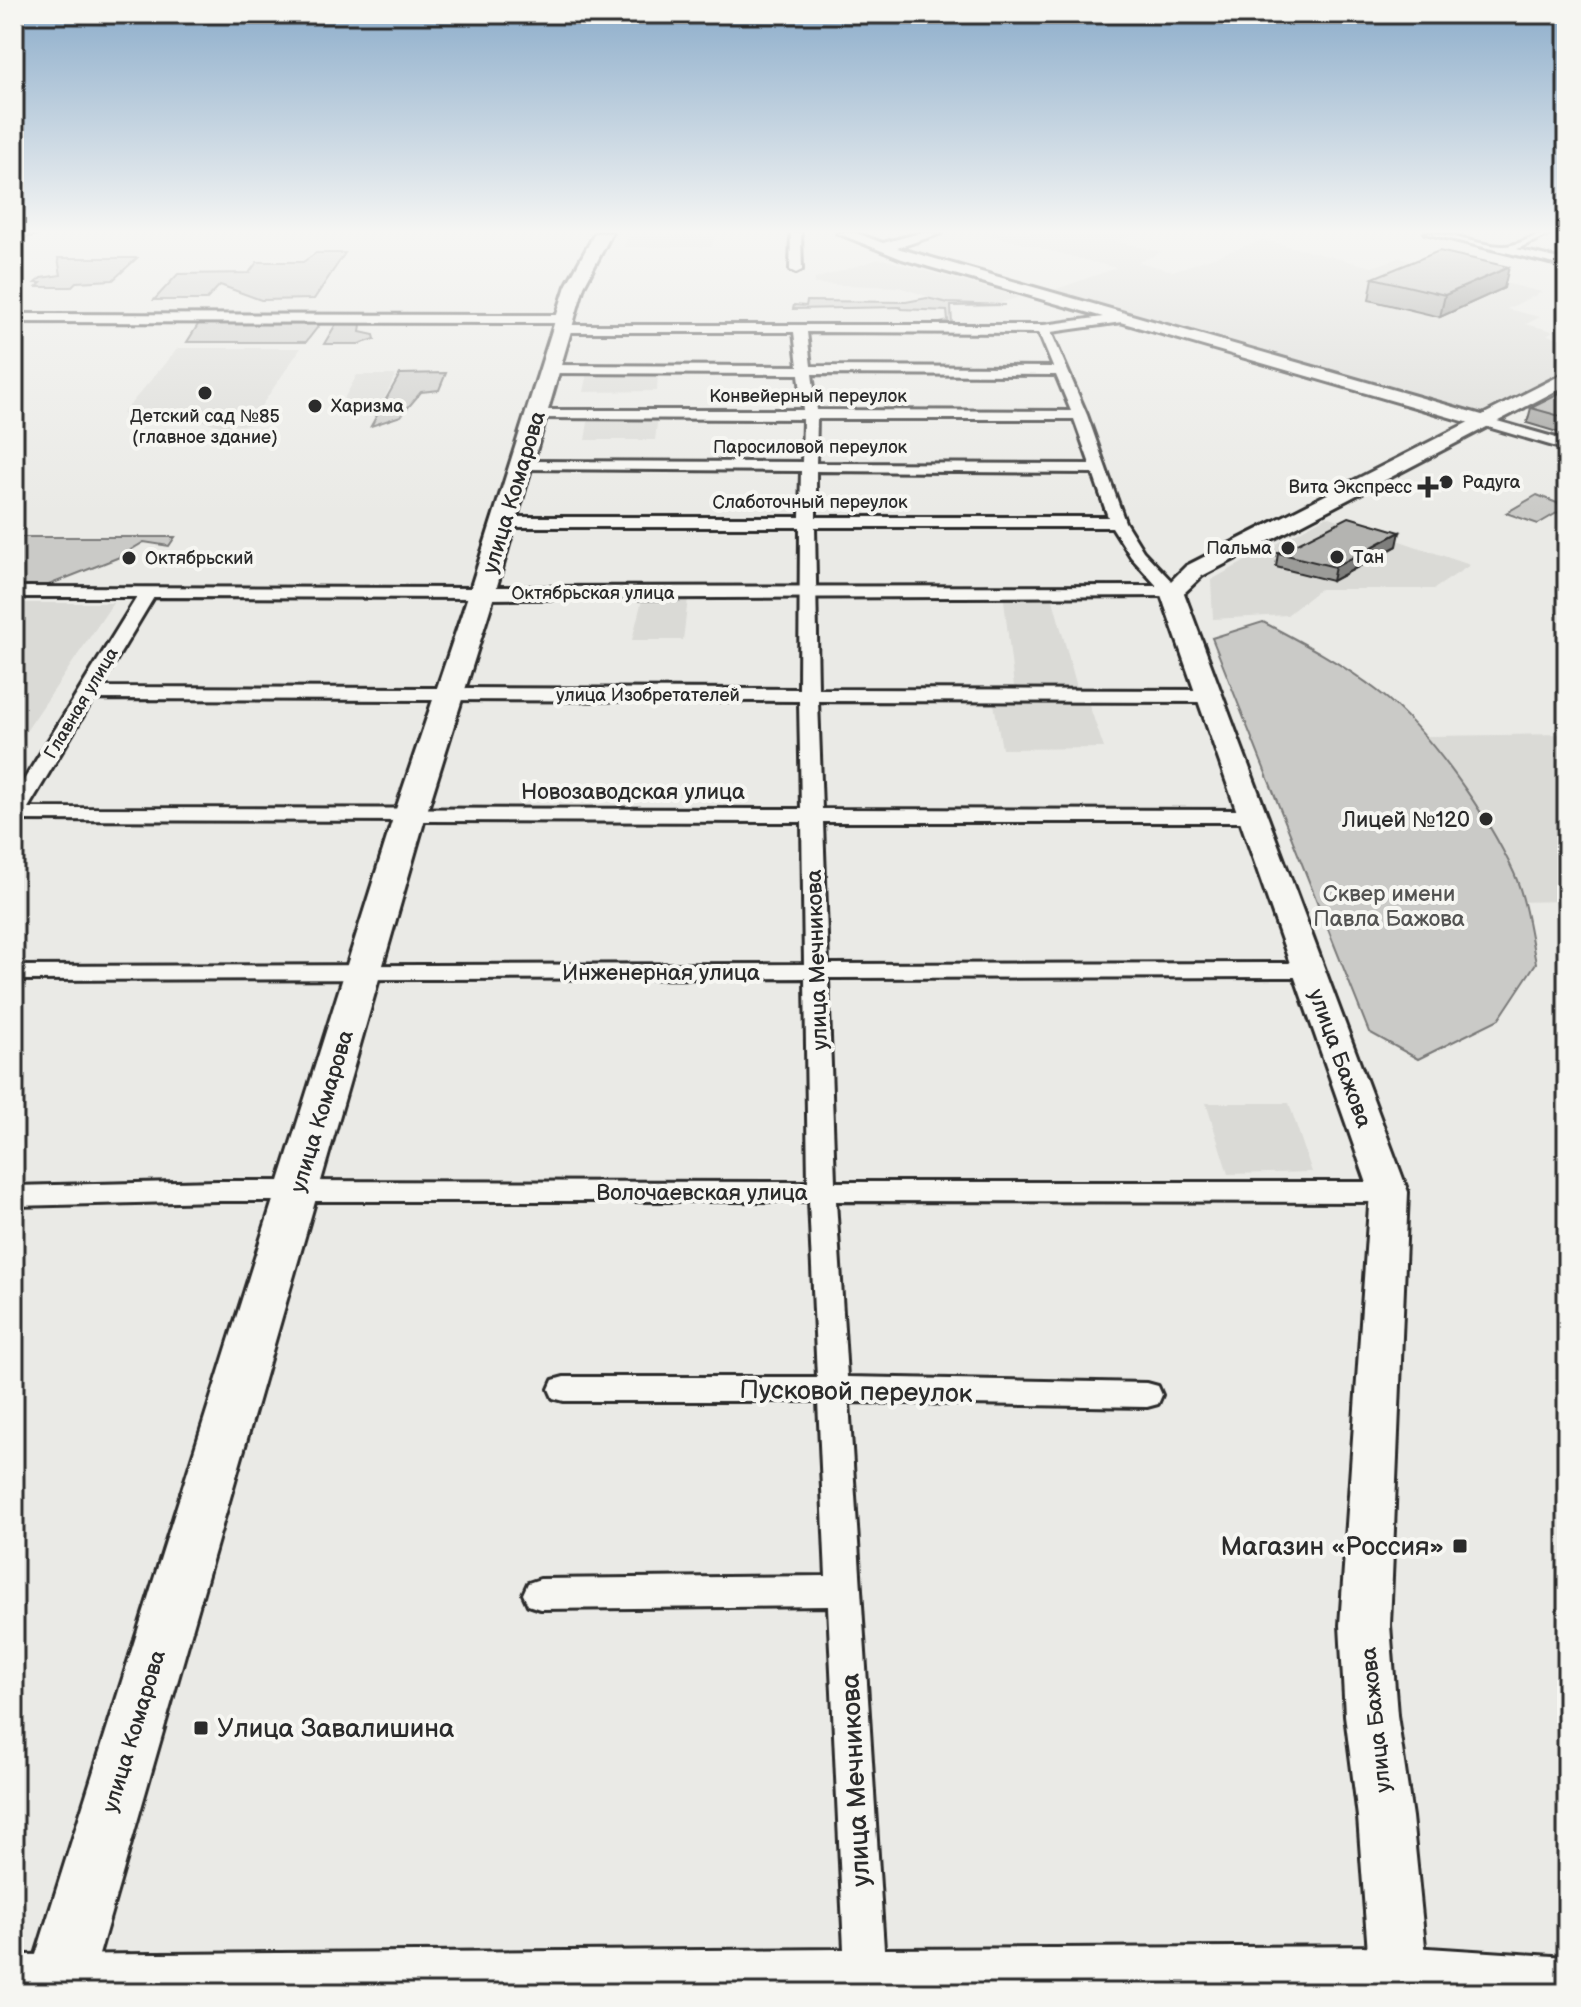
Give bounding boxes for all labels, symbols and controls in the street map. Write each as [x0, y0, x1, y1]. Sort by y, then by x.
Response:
marker: Детский сад №85 (главное здание) [196, 384, 214, 402]
street label: Конвейерный переулок [709, 386, 907, 407]
place label: Харизма [331, 396, 404, 417]
marker: Харизма [306, 397, 324, 415]
place label: Детский сад №85 (главное здание) [130, 406, 280, 448]
street label: улица Комарова [477, 408, 552, 577]
street label: Паросиловой переулок [713, 437, 908, 458]
place label: Радуга [1462, 472, 1521, 493]
marker: Радуга [1437, 473, 1455, 491]
place label: Вита Экспресс [1288, 477, 1412, 498]
marker: Вита Экспресс [1419, 478, 1437, 496]
street label: Слаботочный переулок [712, 492, 908, 513]
place label: Пальма [1206, 538, 1272, 559]
marker: Пальма [1279, 539, 1297, 557]
place label: Тан [1353, 547, 1384, 568]
place label: Октябрьский [145, 548, 254, 569]
marker: Тан [1328, 548, 1346, 566]
marker: Октябрьский [120, 549, 138, 567]
street label: Октябрьская улица [511, 583, 675, 604]
street label: Главная улица [40, 644, 123, 763]
street label: улица Изобретателей [556, 685, 740, 706]
street label: Новозаводская улица [521, 779, 745, 806]
place label: Лицей №120 [1341, 807, 1470, 834]
marker: Лицей №120 [1477, 810, 1495, 828]
street label: улица Мечникова [801, 869, 834, 1051]
park label: Сквер имени Павла Бажова [1313, 881, 1465, 933]
street label: Инженерная улица [562, 960, 760, 987]
street label: улица Бажова [1302, 985, 1377, 1132]
street label: улица Комарова [285, 1027, 360, 1196]
street label: Волочаевская улица [596, 1180, 808, 1207]
street label: Пусковой переулок [739, 1375, 973, 1410]
place label: Магазин «Россия» [1221, 1532, 1444, 1563]
marker: Магазин «Россия» [1451, 1537, 1469, 1555]
street label: улица Бажова [1355, 1646, 1398, 1794]
street label: улица Комарова [97, 1647, 172, 1816]
street label: улица Мечникова [835, 1672, 878, 1887]
place label: Улица Завалишина [217, 1714, 454, 1745]
marker: Улица Завалишина [192, 1719, 210, 1737]

